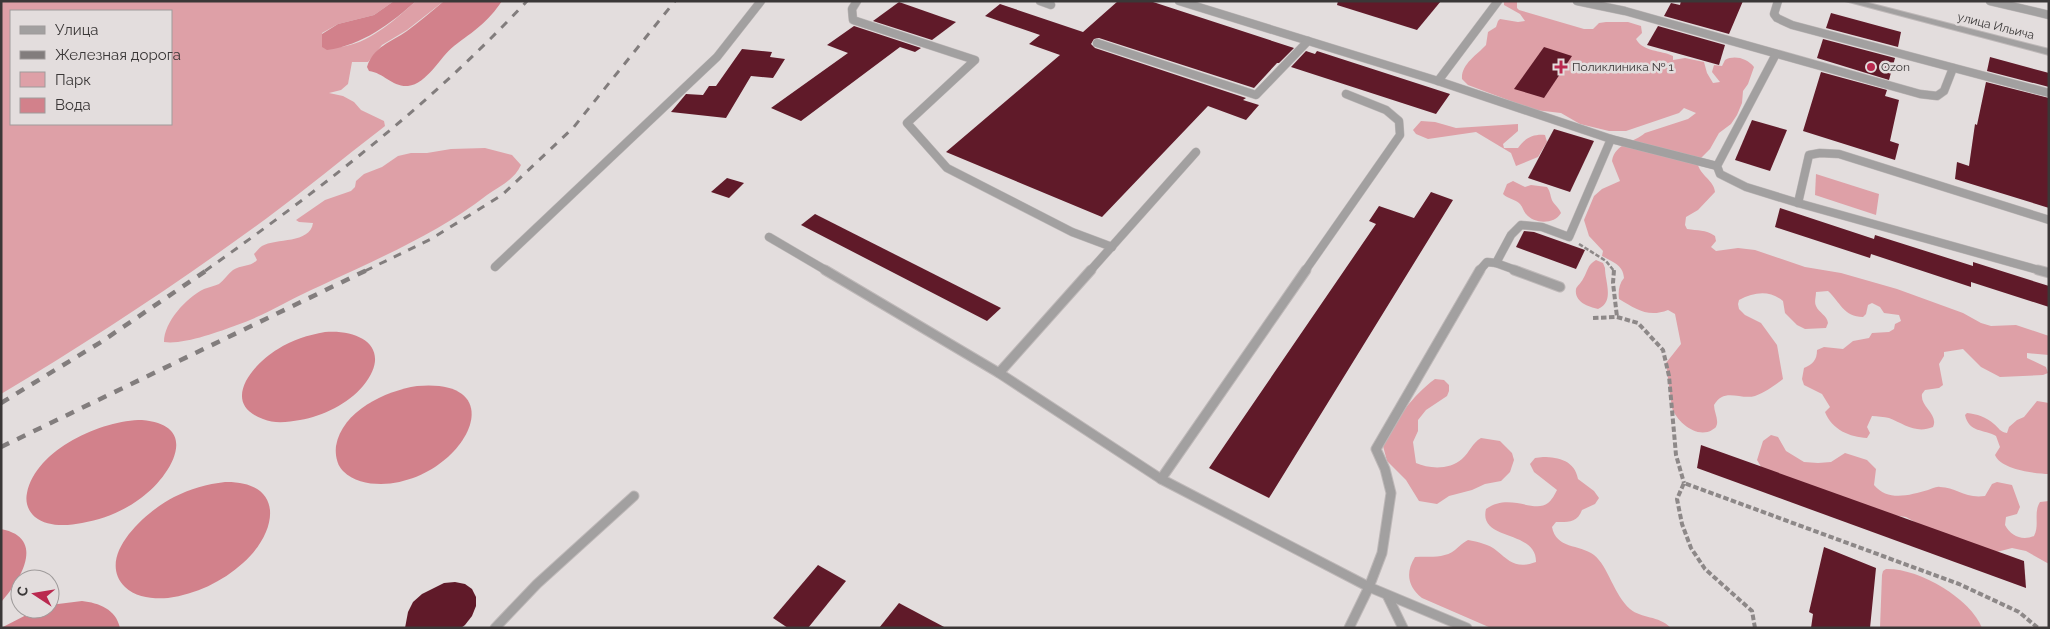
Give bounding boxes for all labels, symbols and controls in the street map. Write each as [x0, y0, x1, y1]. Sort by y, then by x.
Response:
legend [10, 10, 172, 125]
street label: улица Ильича [1956, 10, 2036, 42]
text: Улица [55, 21, 99, 39]
text: Железная дорога [55, 46, 181, 64]
marker: Поликлиника № 1 [1554, 60, 1568, 74]
place label: Поликлиника № 1 [1572, 60, 1674, 74]
place label: Ozon [1881, 60, 1910, 74]
marker: Ozon [1865, 61, 1877, 73]
text: Парк [55, 71, 91, 89]
text: Вода [55, 96, 91, 114]
north arrow [10, 569, 60, 619]
text: С [13, 585, 31, 598]

